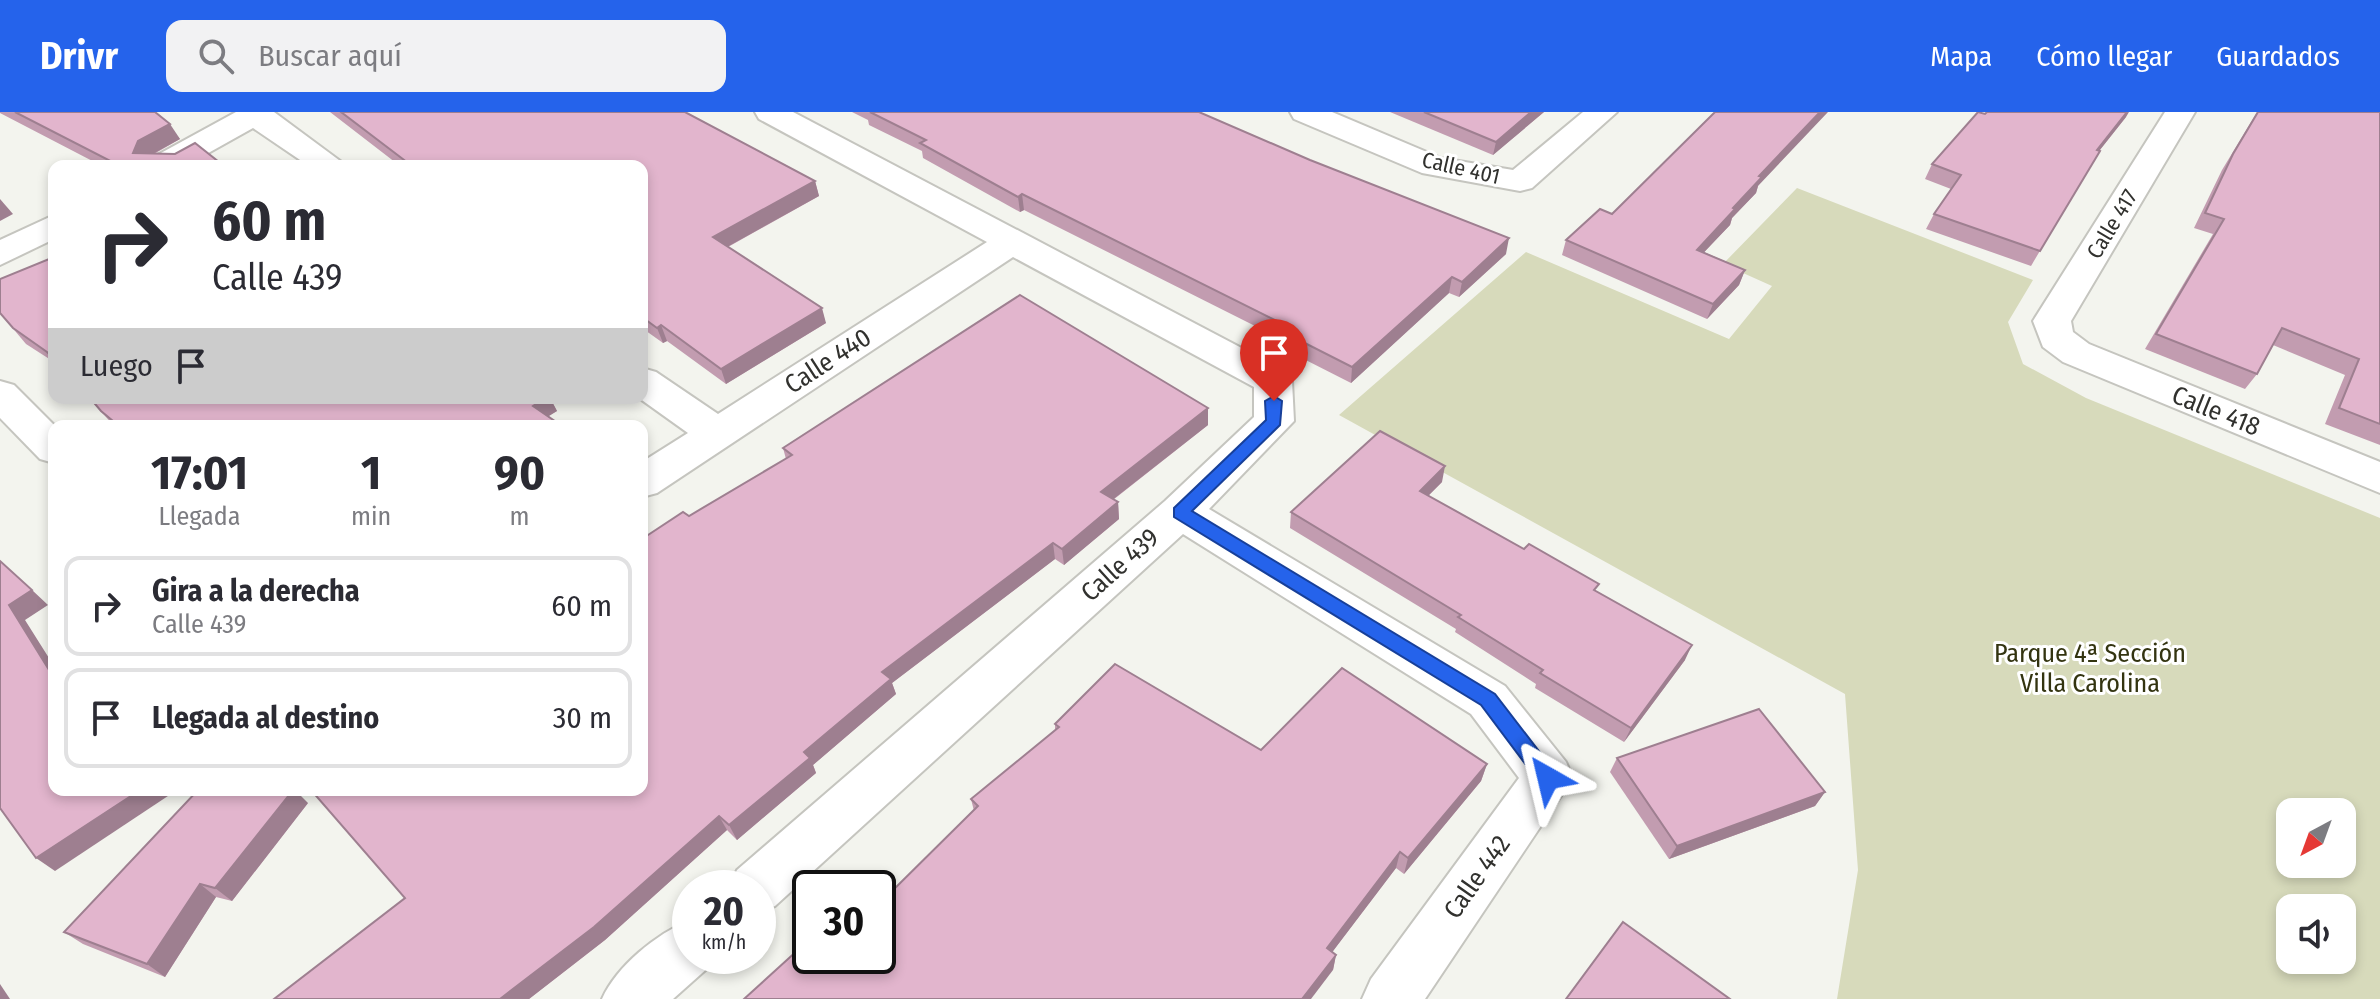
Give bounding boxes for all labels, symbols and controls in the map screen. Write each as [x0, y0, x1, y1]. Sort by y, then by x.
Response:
search box [166, 20, 726, 92]
text: Drivr [40, 33, 118, 79]
icon: search [194, 34, 238, 78]
text: Buscar aquí [258, 38, 402, 74]
text: Mapa [1930, 40, 1992, 73]
text: Cómo llegar [2036, 40, 2172, 73]
text: Guardados [2216, 40, 2340, 73]
street label: Calle 401 [1419, 146, 1503, 190]
street label: Calle 417 [2081, 184, 2143, 264]
text: 60 m [212, 188, 326, 255]
icon: right [80, 192, 184, 296]
text: Calle 439 [212, 256, 343, 300]
pin [1240, 319, 1308, 401]
street label: Calle 440 [779, 322, 877, 400]
icon: arrive [1252, 331, 1296, 375]
icon: arrive [169, 344, 213, 388]
text: Luego [80, 348, 153, 384]
street label: Calle 418 [2167, 379, 2265, 443]
text: 17:01 [151, 444, 248, 502]
text: 1 [361, 444, 381, 502]
text: 90 [494, 444, 545, 502]
text: Llegada [159, 501, 240, 532]
text: min [351, 501, 391, 532]
text: m [510, 501, 530, 532]
street label: Calle 439 [1075, 522, 1165, 608]
text: Gira a la derecha [152, 573, 360, 609]
icon: right [84, 584, 128, 628]
text: 60 m [551, 588, 612, 624]
text: Calle 439 [152, 609, 246, 640]
park label: Parque 4ª Sección Villa Carolina [1994, 638, 2186, 699]
icon: arrive [84, 696, 128, 740]
text: Llegada al destino [152, 700, 379, 736]
text: 30 m [553, 700, 612, 736]
position arrow [1506, 736, 1590, 820]
north arrow [2276, 798, 2356, 878]
map controls [2276, 798, 2356, 974]
street label: Calle 442 [1437, 829, 1517, 925]
speed limit sign: 30 [792, 870, 896, 974]
text: 20 [704, 888, 744, 936]
button: sound [2276, 894, 2356, 974]
text: km/h [702, 930, 746, 954]

